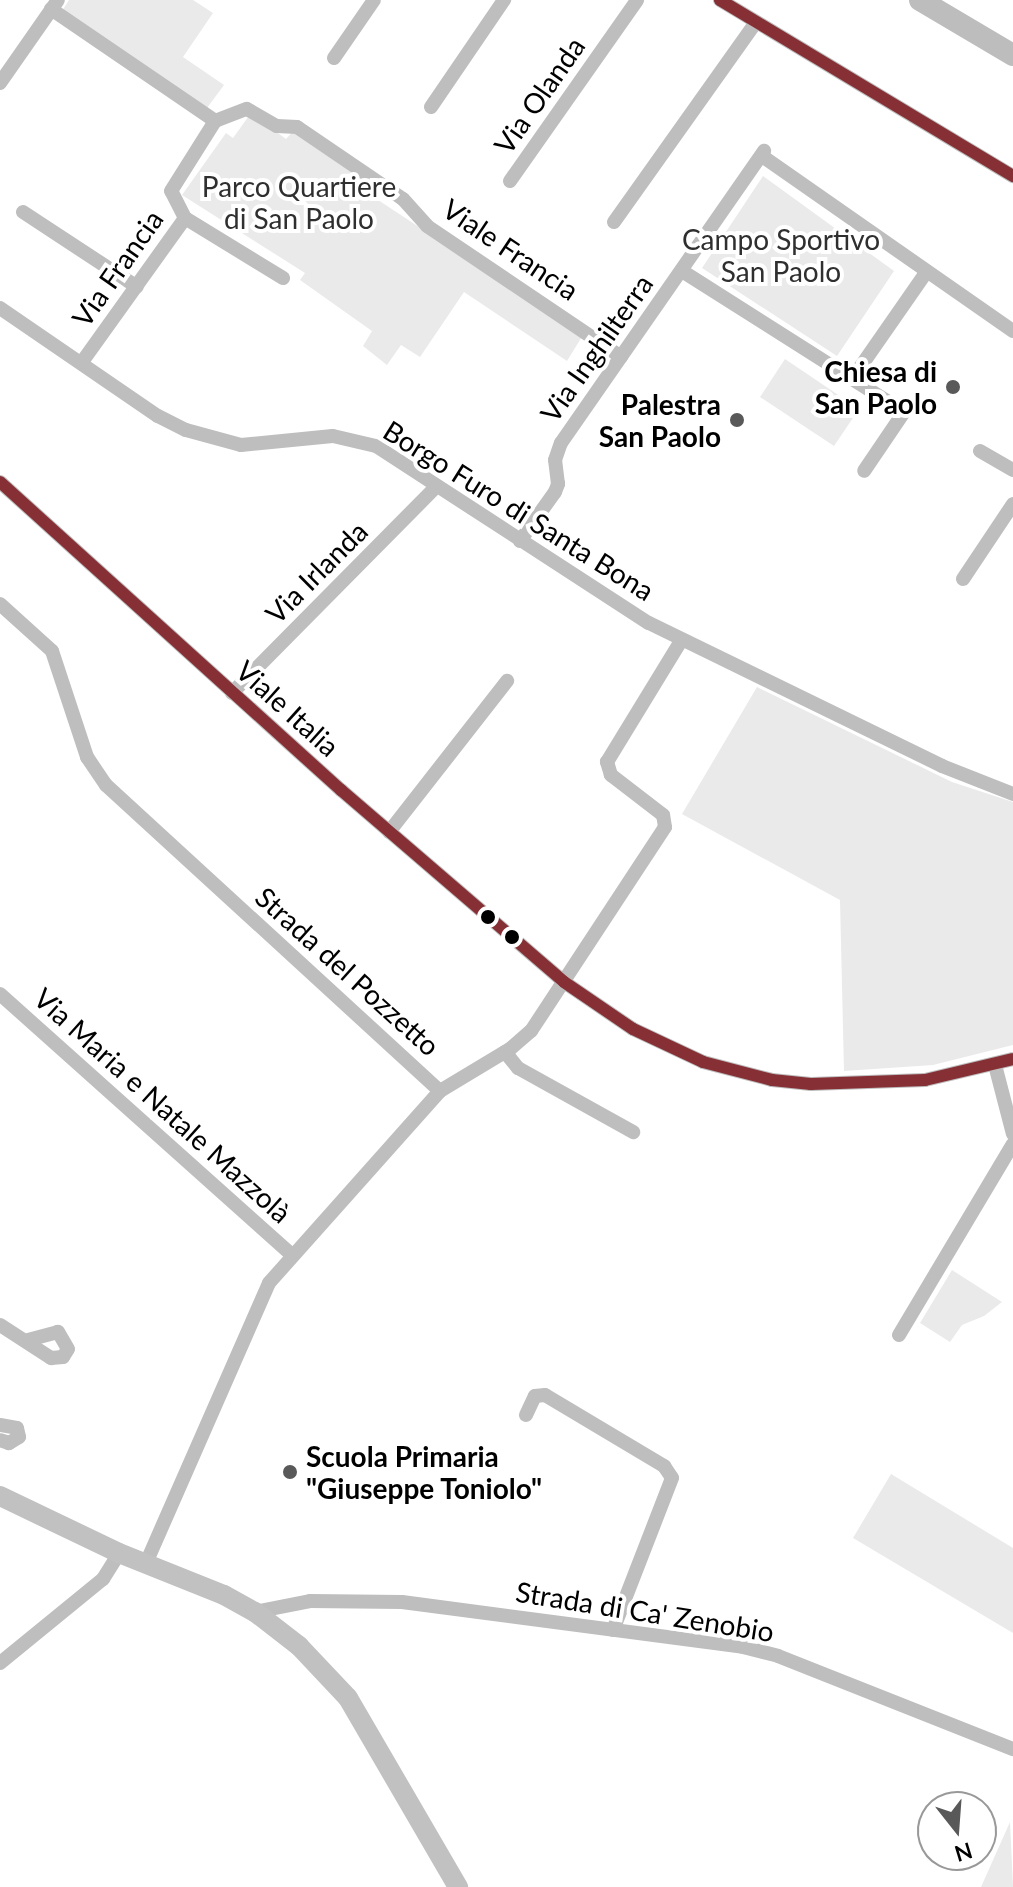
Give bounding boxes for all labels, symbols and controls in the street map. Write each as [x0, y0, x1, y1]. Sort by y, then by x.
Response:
street label: Via Olanda [487, 30, 591, 160]
park label: Parco Quartiere di San Paolo [202, 169, 396, 235]
street label: Viale Francia [437, 191, 585, 307]
street label: Via Francia [65, 203, 169, 333]
park label: Campo Sportivo San Paolo [682, 222, 880, 288]
street label: Via Inghilterra [533, 268, 659, 428]
place label: Chiesa di San Paolo [815, 354, 937, 420]
marker: Chiesa di San Paolo [944, 378, 962, 396]
place label: Palestra San Paolo [599, 387, 721, 453]
marker: Palestra San Paolo [728, 411, 746, 429]
street label: Borgo Furo di Santa Bona [378, 413, 660, 607]
street label: Via Irlanda [258, 514, 374, 630]
street label: Viale Italia [230, 653, 346, 763]
street label: Strada del Pozzetto [249, 880, 447, 1062]
unlabelled marker [480, 909, 496, 925]
unlabelled marker [504, 929, 520, 945]
street label: Via Maria e Natale Mazzolà [28, 981, 298, 1229]
place label: Scuola Primaria "Giuseppe Toniolo" [306, 1439, 543, 1505]
marker: Scuola Primaria "Giuseppe Toniolo" [281, 1463, 299, 1481]
street label: Strada di Ca' Zenobio [514, 1574, 776, 1648]
north arrow [917, 1791, 997, 1871]
text: N [952, 1837, 976, 1868]

